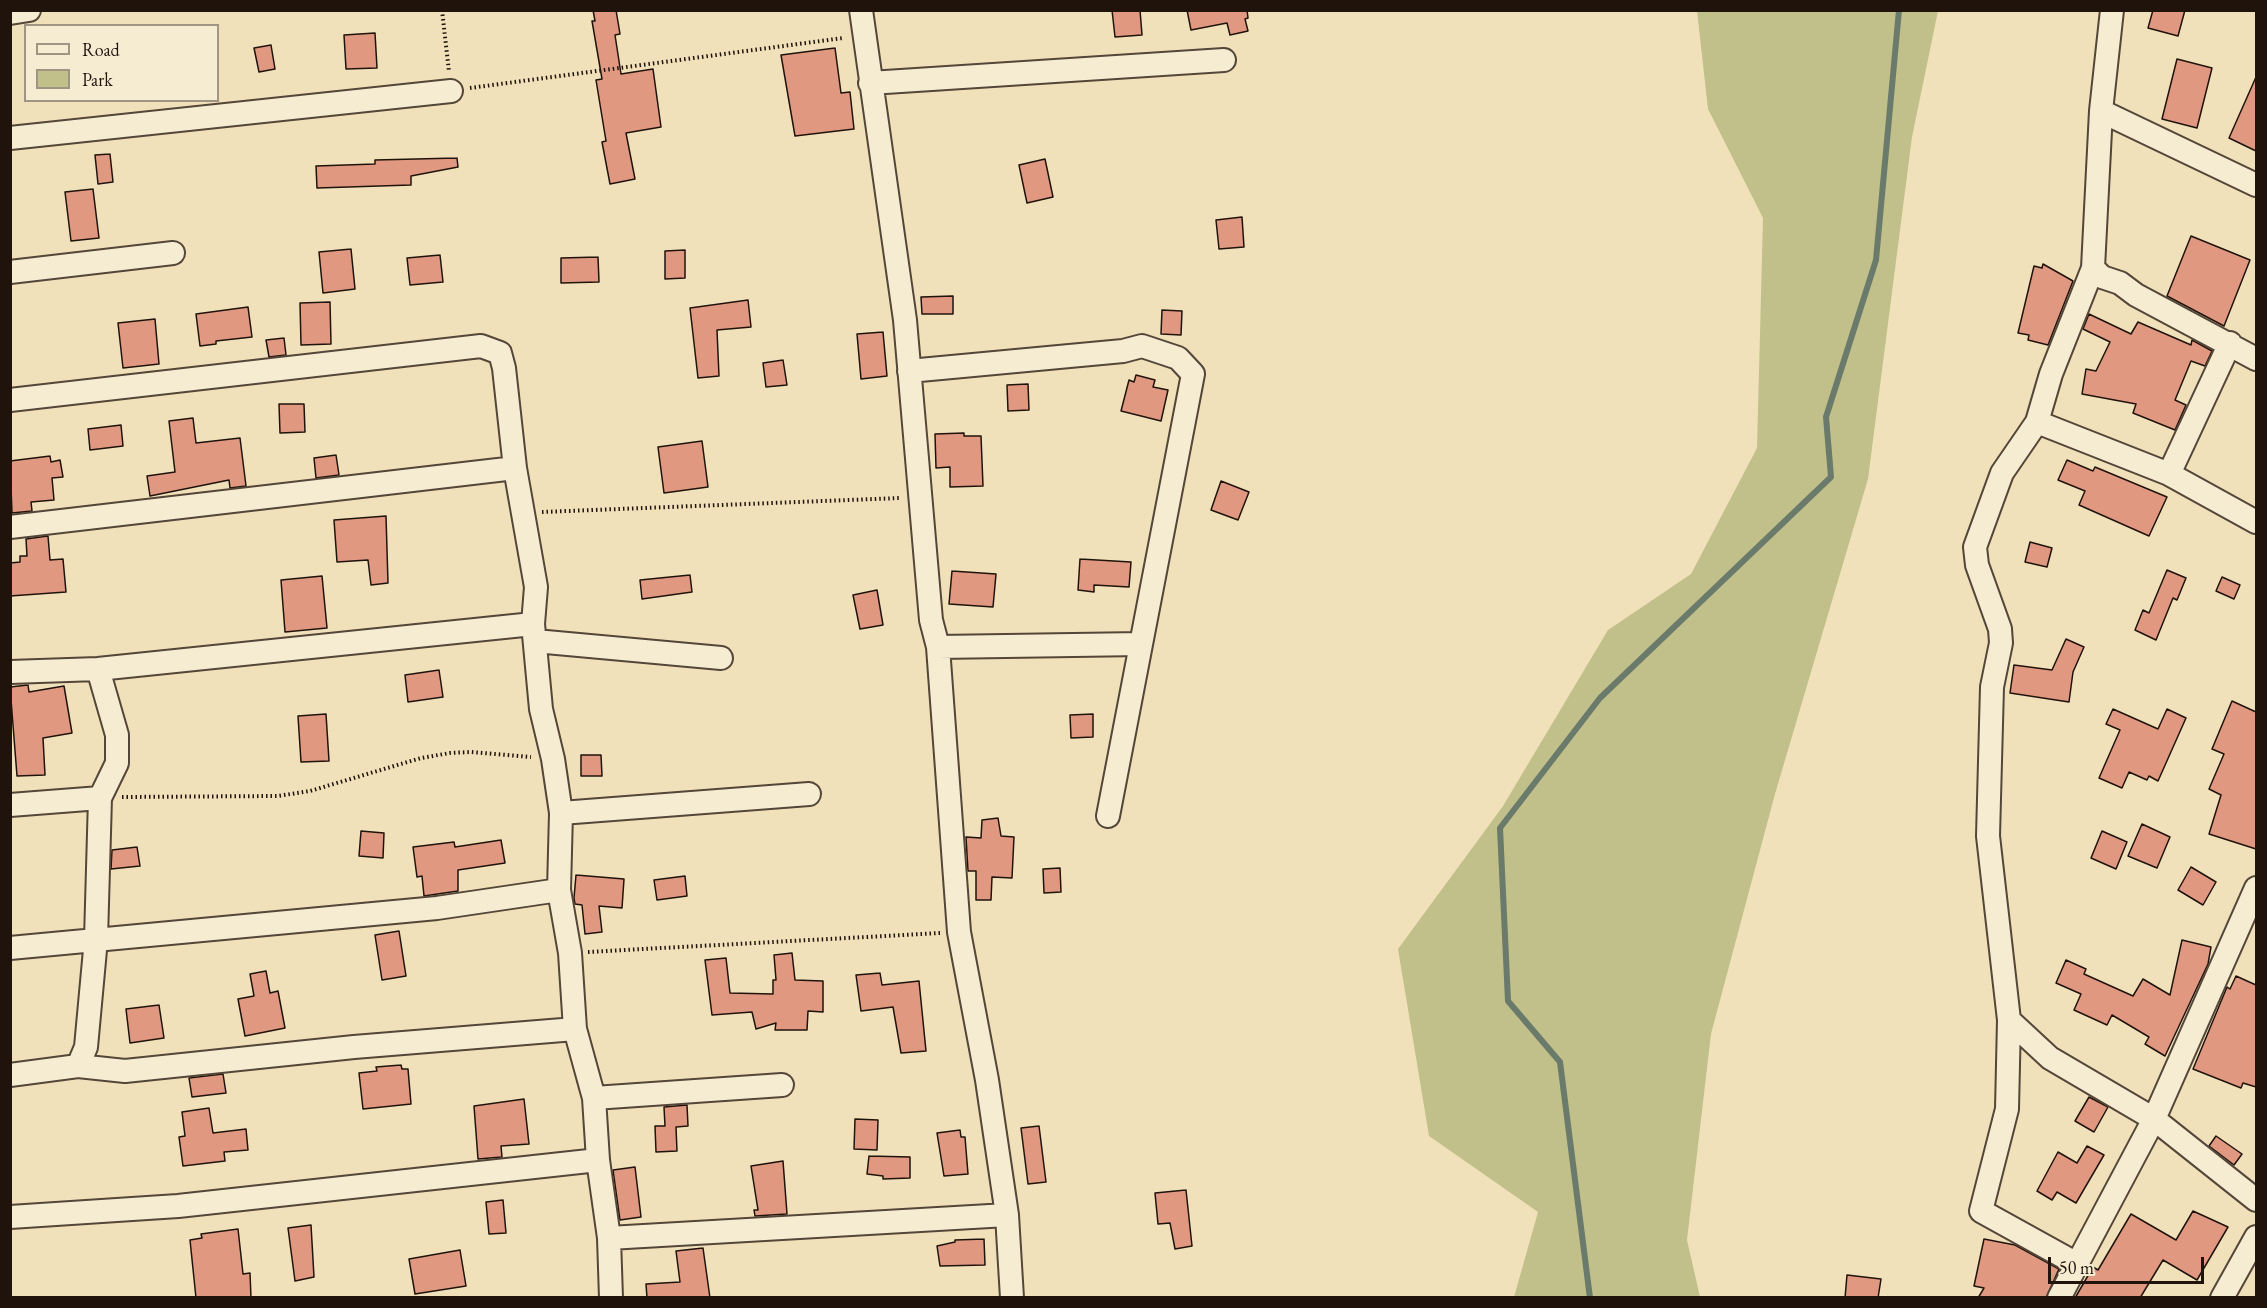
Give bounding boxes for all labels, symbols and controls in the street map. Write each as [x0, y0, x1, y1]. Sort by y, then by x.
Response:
legend [24, 24, 219, 102]
text: Road [82, 38, 120, 61]
text: Park [82, 68, 113, 91]
scale bar [2051, 1245, 2207, 1283]
text: 50 m [2059, 1256, 2094, 1279]

